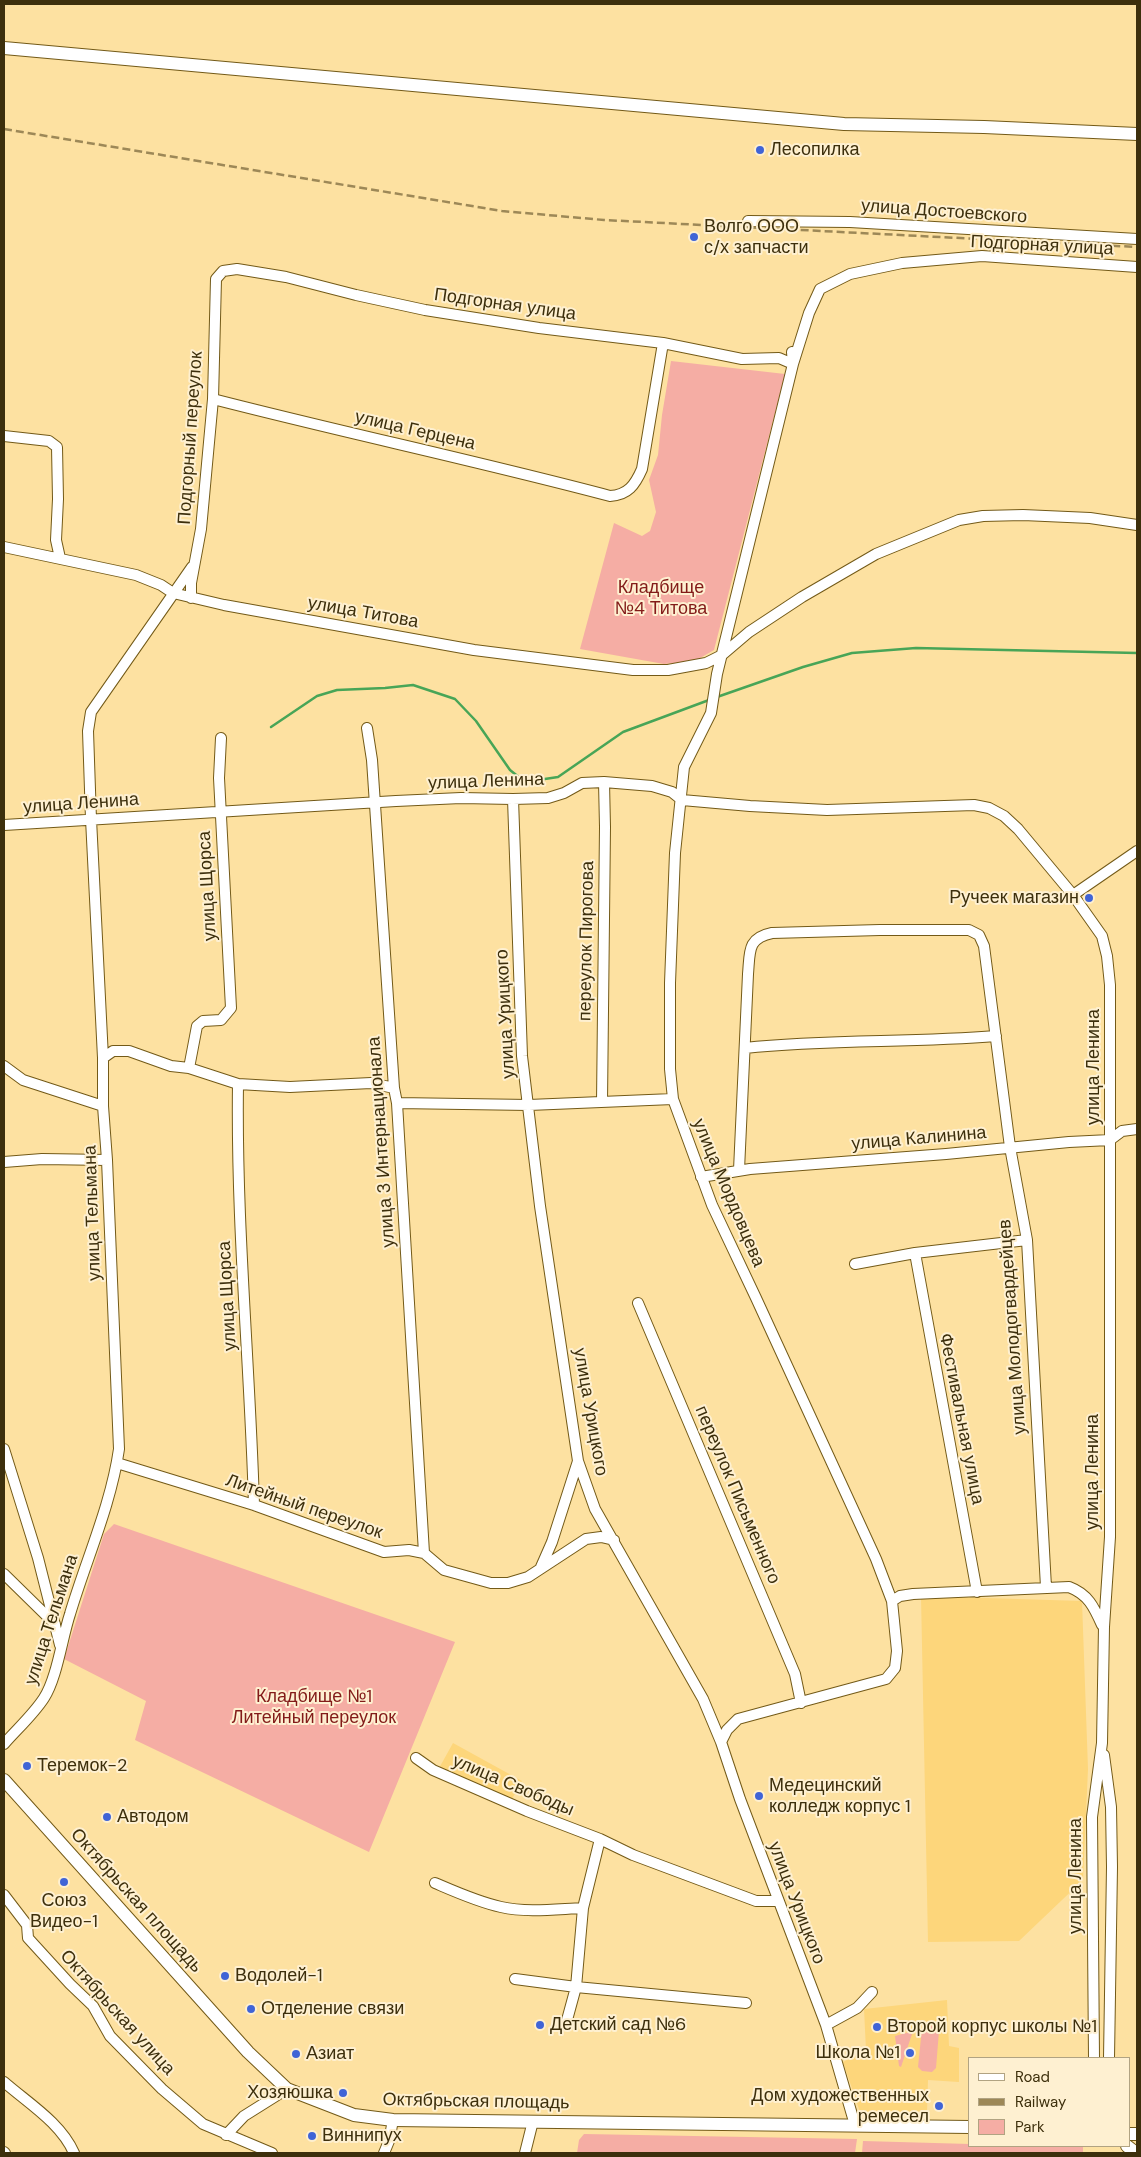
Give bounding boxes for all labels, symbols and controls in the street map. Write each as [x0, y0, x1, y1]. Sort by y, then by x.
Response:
place label: Лесопилка [770, 139, 860, 161]
marker: Лесопилка [754, 144, 766, 156]
street label: улица Достоевского [860, 195, 1028, 229]
place label: Волго ООО с/х запчасти [704, 216, 809, 258]
marker: Волго ООО с/х запчасти [688, 231, 700, 243]
street label: Подгорная улица [970, 231, 1114, 261]
street label: Подгорная улица [433, 284, 577, 326]
street label: Подгорный переулок [174, 351, 208, 525]
street label: улица Герцена [353, 407, 477, 455]
park label: Кладбище №4 Титова [615, 577, 707, 620]
street label: улица Титова [306, 593, 420, 633]
street label: улица Ленина [428, 769, 544, 795]
street label: улица Ленина [22, 789, 140, 819]
street label: улица Щорса [194, 830, 222, 942]
street label: переулок Пирогова [575, 861, 599, 1021]
place label: Ручеек магазин [949, 887, 1079, 909]
marker: Ручеек магазин [1083, 892, 1095, 904]
street label: улица Урицкого [492, 949, 520, 1079]
street label: улица Ленина [1083, 1009, 1105, 1125]
street label: улица 3 Интернационала [364, 1036, 400, 1248]
street label: улица Мордовцева [687, 1116, 769, 1270]
street label: улица Калинина [851, 1122, 987, 1156]
street label: улица Тельмана [80, 1145, 106, 1281]
street label: улица Молодогвардейцев [995, 1219, 1031, 1435]
street label: улица Щорса [214, 1240, 242, 1352]
street label: Фестивальная улица [934, 1331, 988, 1507]
street label: улица Урицкого [568, 1346, 612, 1478]
street label: переулок Письменного [690, 1403, 784, 1587]
street label: улица Ленина [1082, 1414, 1104, 1530]
street label: Литейный переулок [223, 1470, 385, 1544]
street label: улица Тельмана [21, 1552, 83, 1688]
park label: Кладбище №1 Литейный переулок [232, 1686, 396, 1728]
street label: улица Свободы [449, 1751, 577, 1821]
place label: Теремок-2 [37, 1755, 127, 1777]
marker: Теремок-2 [21, 1760, 33, 1772]
place label: Медецинский колледж корпус 1 [769, 1775, 911, 1818]
marker: Медецинский колледж корпус 1 [753, 1790, 765, 1802]
place label: Автодом [117, 1806, 189, 1828]
marker: Автодом [101, 1811, 113, 1823]
street label: улица Ленина [1065, 1818, 1087, 1934]
street label: Октябрьская площадь [65, 1824, 207, 1978]
street label: улица Урицкого [763, 1839, 829, 1967]
marker: Союз Видео-1 [58, 1876, 70, 1888]
place label: Союз Видео-1 [30, 1890, 98, 1932]
street label: Октябрьская улица [55, 1946, 179, 2080]
place label: Водолей-1 [235, 1965, 323, 1987]
marker: Водолей-1 [219, 1970, 231, 1982]
place label: Отделение связи [261, 1998, 404, 2020]
marker: Отделение связи [245, 2003, 257, 2015]
place label: Детский сад №6 [550, 2014, 686, 2036]
place label: Второй корпус школы №1 [887, 2016, 1097, 2038]
marker: Детский сад №6 [534, 2019, 546, 2031]
marker: Второй корпус школы №1 [871, 2021, 883, 2033]
place label: Школа №1 [816, 2042, 900, 2064]
place label: Азиат [306, 2043, 354, 2065]
marker: Школа №1 [904, 2047, 916, 2059]
marker: Азиат [290, 2048, 302, 2060]
legend [968, 2057, 1131, 2147]
text: Road [1015, 2067, 1050, 2087]
place label: Хозяюшка [247, 2082, 333, 2104]
place label: Дом художественных ремесел [751, 2085, 929, 2128]
marker: Хозяюшка [337, 2087, 349, 2099]
street label: Октябрьская площадь [382, 2090, 570, 2114]
text: Railway [1015, 2092, 1066, 2112]
marker: Дом художественных ремесел [933, 2100, 945, 2112]
text: Park [1015, 2117, 1045, 2137]
place label: Виннипух [322, 2125, 402, 2147]
marker: Виннипух [306, 2130, 318, 2142]

